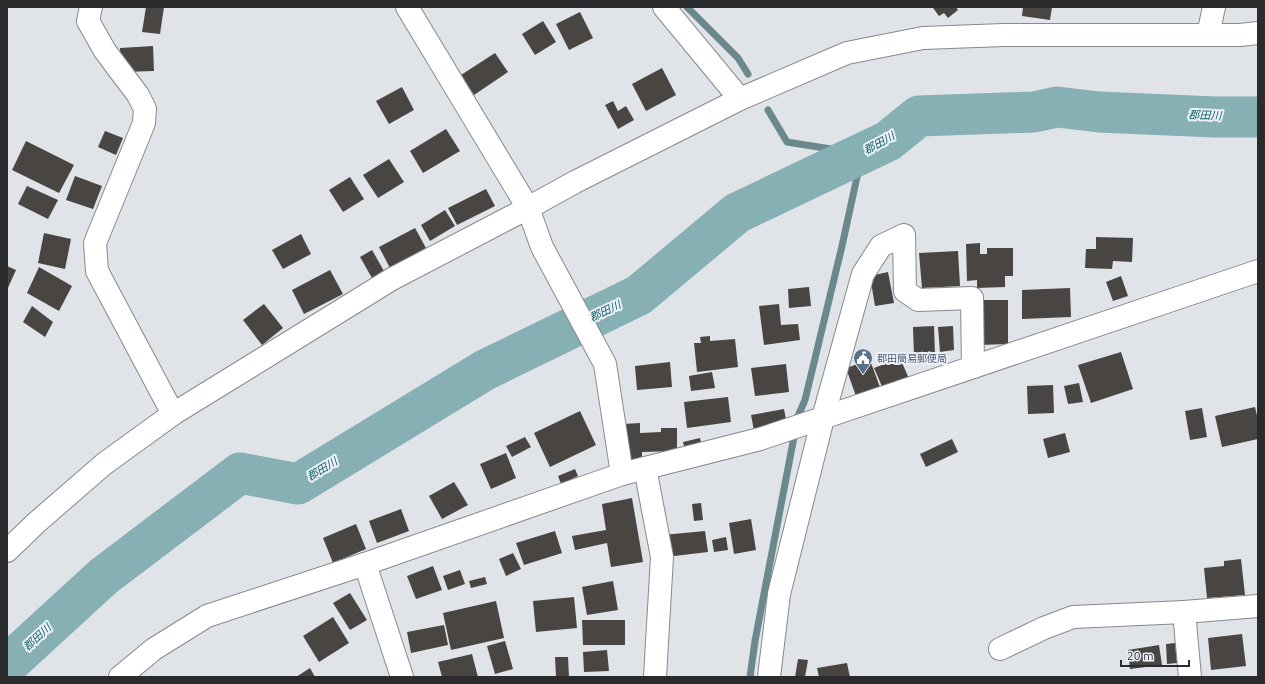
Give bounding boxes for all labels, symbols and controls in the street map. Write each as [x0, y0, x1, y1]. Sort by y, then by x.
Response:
water label: 郡田川 [1188, 108, 1223, 122]
water label: 郡田川 [862, 129, 897, 156]
water label: 郡田川 [588, 298, 623, 324]
public building icon: 郡田簡易郵便局 [852, 347, 874, 375]
place label: 郡田簡易郵便局 [877, 353, 947, 364]
water label: 郡田川 [305, 455, 340, 483]
water label: 郡田川 [21, 621, 54, 653]
scale bar [1121, 642, 1189, 668]
text: 20 m [1127, 649, 1154, 662]

